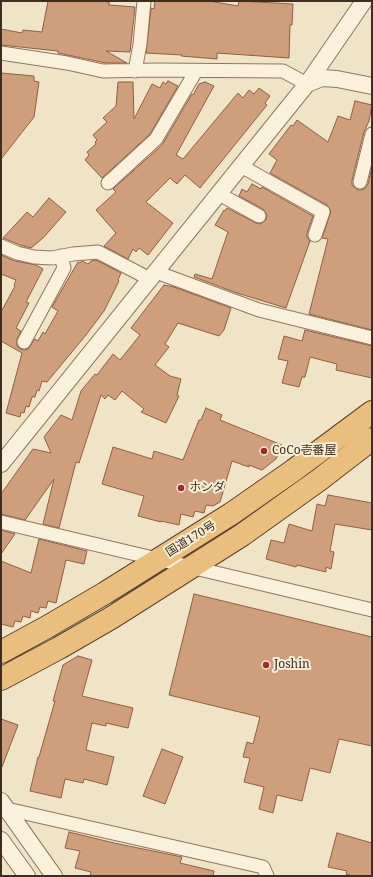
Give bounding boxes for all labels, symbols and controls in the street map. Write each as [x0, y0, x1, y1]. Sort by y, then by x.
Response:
place label: CoCo壱番屋 [272, 444, 337, 458]
marker: CoCo壱番屋 [259, 446, 269, 456]
place label: ホンダ [189, 481, 225, 495]
marker: ホンダ [176, 483, 186, 493]
street label: 国道170号 [163, 518, 219, 560]
place label: Joshin [274, 658, 310, 672]
marker: Joshin [261, 660, 271, 670]

